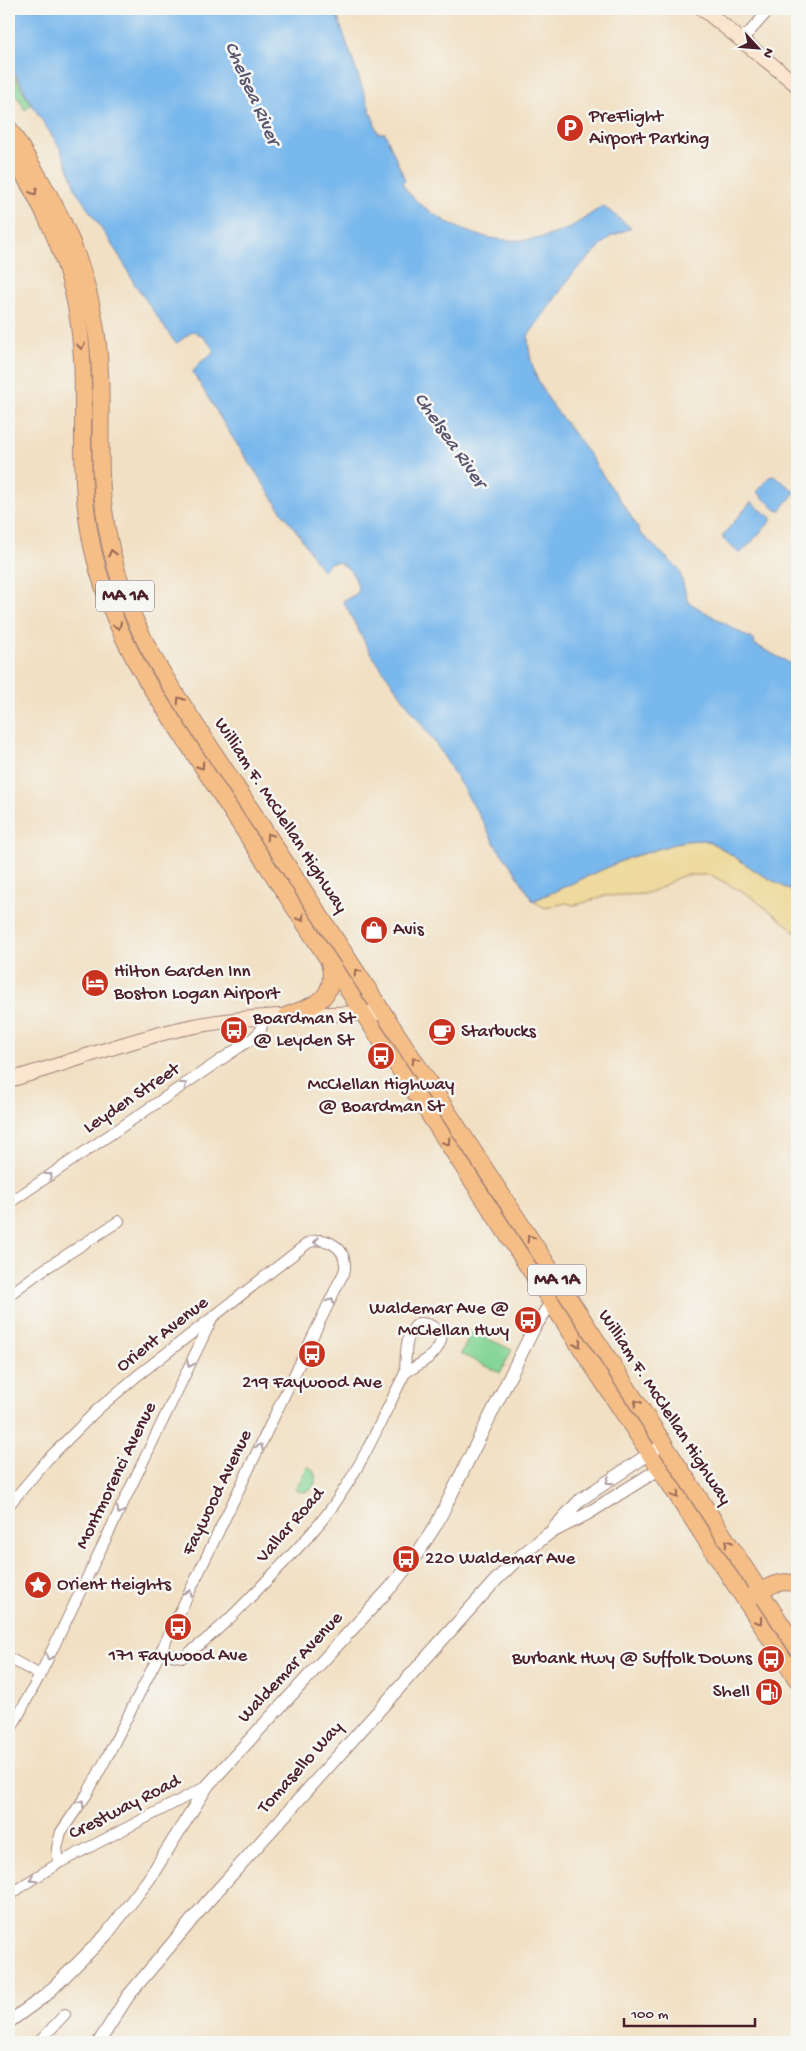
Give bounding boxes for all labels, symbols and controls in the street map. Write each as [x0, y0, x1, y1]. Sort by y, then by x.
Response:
north arrow [734, 22, 784, 72]
water label: Chelsea River [218, 39, 286, 153]
text: N [758, 45, 777, 60]
place label: PreFlight Airport Parking [588, 106, 710, 151]
parking icon: PreFlight Airport Parking [555, 113, 585, 143]
one-way arrow [28, 187, 38, 196]
one-way arrow [76, 343, 87, 351]
water label: Chelsea River [408, 389, 492, 496]
one-way arrow [107, 549, 118, 558]
road number: MA 1A [96, 580, 154, 612]
one-way arrow [111, 621, 122, 630]
one-way arrow [177, 696, 186, 705]
street label: William F. McClellan Highway [208, 714, 352, 919]
one-way arrow [195, 760, 205, 769]
one-way arrow [265, 832, 275, 841]
one-way arrow [295, 913, 305, 922]
shop icon: Avis [359, 915, 389, 945]
place label: Avis [393, 919, 425, 942]
place label: Hilton Garden Inn Boston Logan Airport [113, 961, 281, 1006]
hotel icon: Hilton Garden Inn Boston Logan Airport [80, 968, 110, 998]
one-way arrow [354, 968, 364, 977]
place label: Boardman St @ Leyden St [252, 1008, 357, 1053]
bus stop icon: Boardman St @ Leyden St [219, 1015, 249, 1045]
cafe icon: Starbucks [427, 1017, 457, 1047]
place label: Starbucks [461, 1021, 537, 1044]
bus stop icon: McClellan Highway @ Boardman St [366, 1041, 396, 1071]
one-way arrow [411, 1056, 421, 1065]
street label: Leyden Street [79, 1057, 186, 1140]
place label: McClellan Highway @ Boardman St [308, 1074, 455, 1119]
one-way arrow [178, 1082, 188, 1091]
one-way arrow [441, 1137, 451, 1146]
one-way arrow [43, 1173, 53, 1182]
one-way arrow [527, 1234, 536, 1243]
one-way arrow [312, 1237, 321, 1247]
road number: MA 1A [528, 1264, 586, 1296]
street label: Orient Avenue [112, 1292, 214, 1378]
one-way arrow [324, 1297, 335, 1306]
place label: Waldemar Ave @ McClellan Hwy [369, 1298, 510, 1343]
bus stop icon: Waldemar Ave @ McClellan Hwy [513, 1305, 543, 1335]
street label: William F. McClellan Highway [592, 1306, 736, 1511]
one-way arrow [572, 1338, 581, 1348]
bus stop icon: 219 Faywood Ave [297, 1339, 327, 1369]
one-way arrow [186, 1359, 197, 1368]
place label: 219 Faywood Ave [242, 1372, 382, 1395]
street label: Montmorenci Avenue [71, 1398, 163, 1553]
one-way arrow [634, 1400, 644, 1409]
street label: Faywood Avenue [177, 1426, 258, 1560]
one-way arrow [253, 1443, 264, 1452]
one-way arrow [605, 1475, 614, 1484]
street label: Vallar Road [251, 1482, 331, 1569]
one-way arrow [670, 1489, 679, 1499]
one-way arrow [116, 1505, 126, 1514]
one-way arrow [725, 1539, 734, 1548]
bus stop icon: 220 Waldemar Ave [391, 1544, 421, 1574]
place label: 220 Waldemar Ave [425, 1548, 576, 1571]
place icon: Orient Heights [23, 1570, 53, 1600]
place label: Orient Heights [57, 1574, 172, 1597]
one-way arrow [183, 1589, 193, 1598]
street label: Waldemar Avenue [233, 1607, 349, 1729]
bus stop icon: 171 Faywood Ave [163, 1612, 193, 1642]
one-way arrow [753, 1616, 762, 1625]
bus stop icon: Burbank Hwy @ Suffolk Downs [756, 1644, 786, 1674]
place label: 171 Faywood Ave [108, 1645, 248, 1668]
place label: Burbank Hwy @ Suffolk Downs [511, 1648, 753, 1671]
one-way arrow [45, 1651, 55, 1660]
fuel station icon: Shell [754, 1677, 784, 1707]
place label: Shell [713, 1681, 750, 1704]
street label: Tomasello Way [253, 1716, 349, 1820]
street label: Crestway Road [65, 1769, 186, 1846]
one-way arrow [75, 1800, 84, 1809]
one-way arrow [30, 1872, 39, 1882]
scale bar [624, 1996, 755, 2028]
text: 100 m [630, 2006, 669, 2024]

